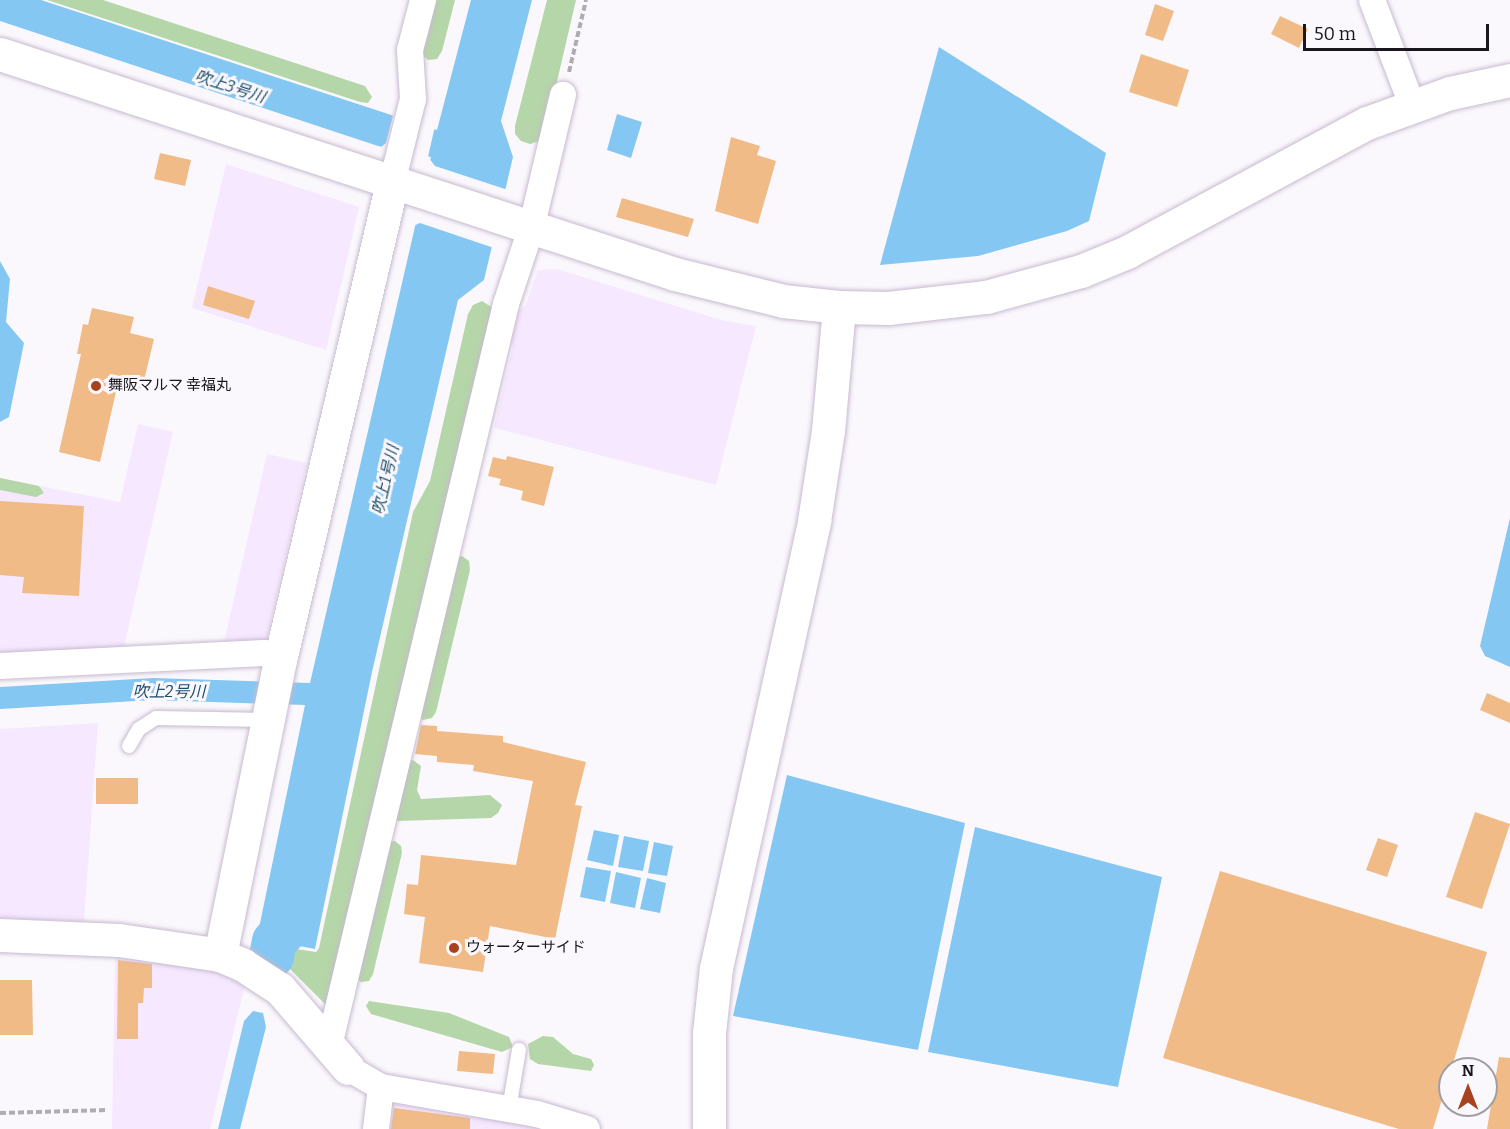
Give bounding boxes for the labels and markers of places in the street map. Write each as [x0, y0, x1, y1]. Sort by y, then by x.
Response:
place label: 舞阪マルマ 幸福丸 [108, 377, 231, 395]
marker: 舞阪マルマ 幸福丸 [89, 379, 103, 393]
place label: ウォーターサイド [466, 939, 586, 957]
marker: ウォーターサイド [447, 941, 461, 955]

